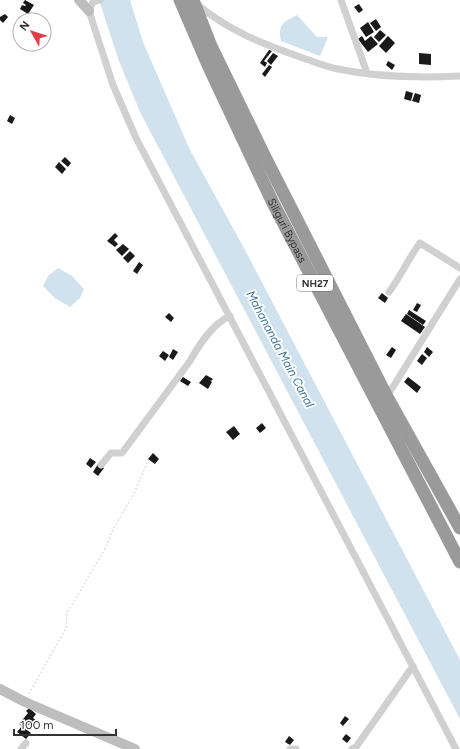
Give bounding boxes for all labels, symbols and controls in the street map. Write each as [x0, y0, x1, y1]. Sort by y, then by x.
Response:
north arrow [12, 12, 52, 52]
text: N [17, 19, 32, 33]
street label: Siliguri Bypass [265, 196, 309, 265]
road number: NH27 [297, 275, 333, 291]
water label: Mahananda Main Canal [243, 288, 317, 410]
scale bar [14, 711, 116, 737]
text: 100 m [20, 718, 54, 732]

